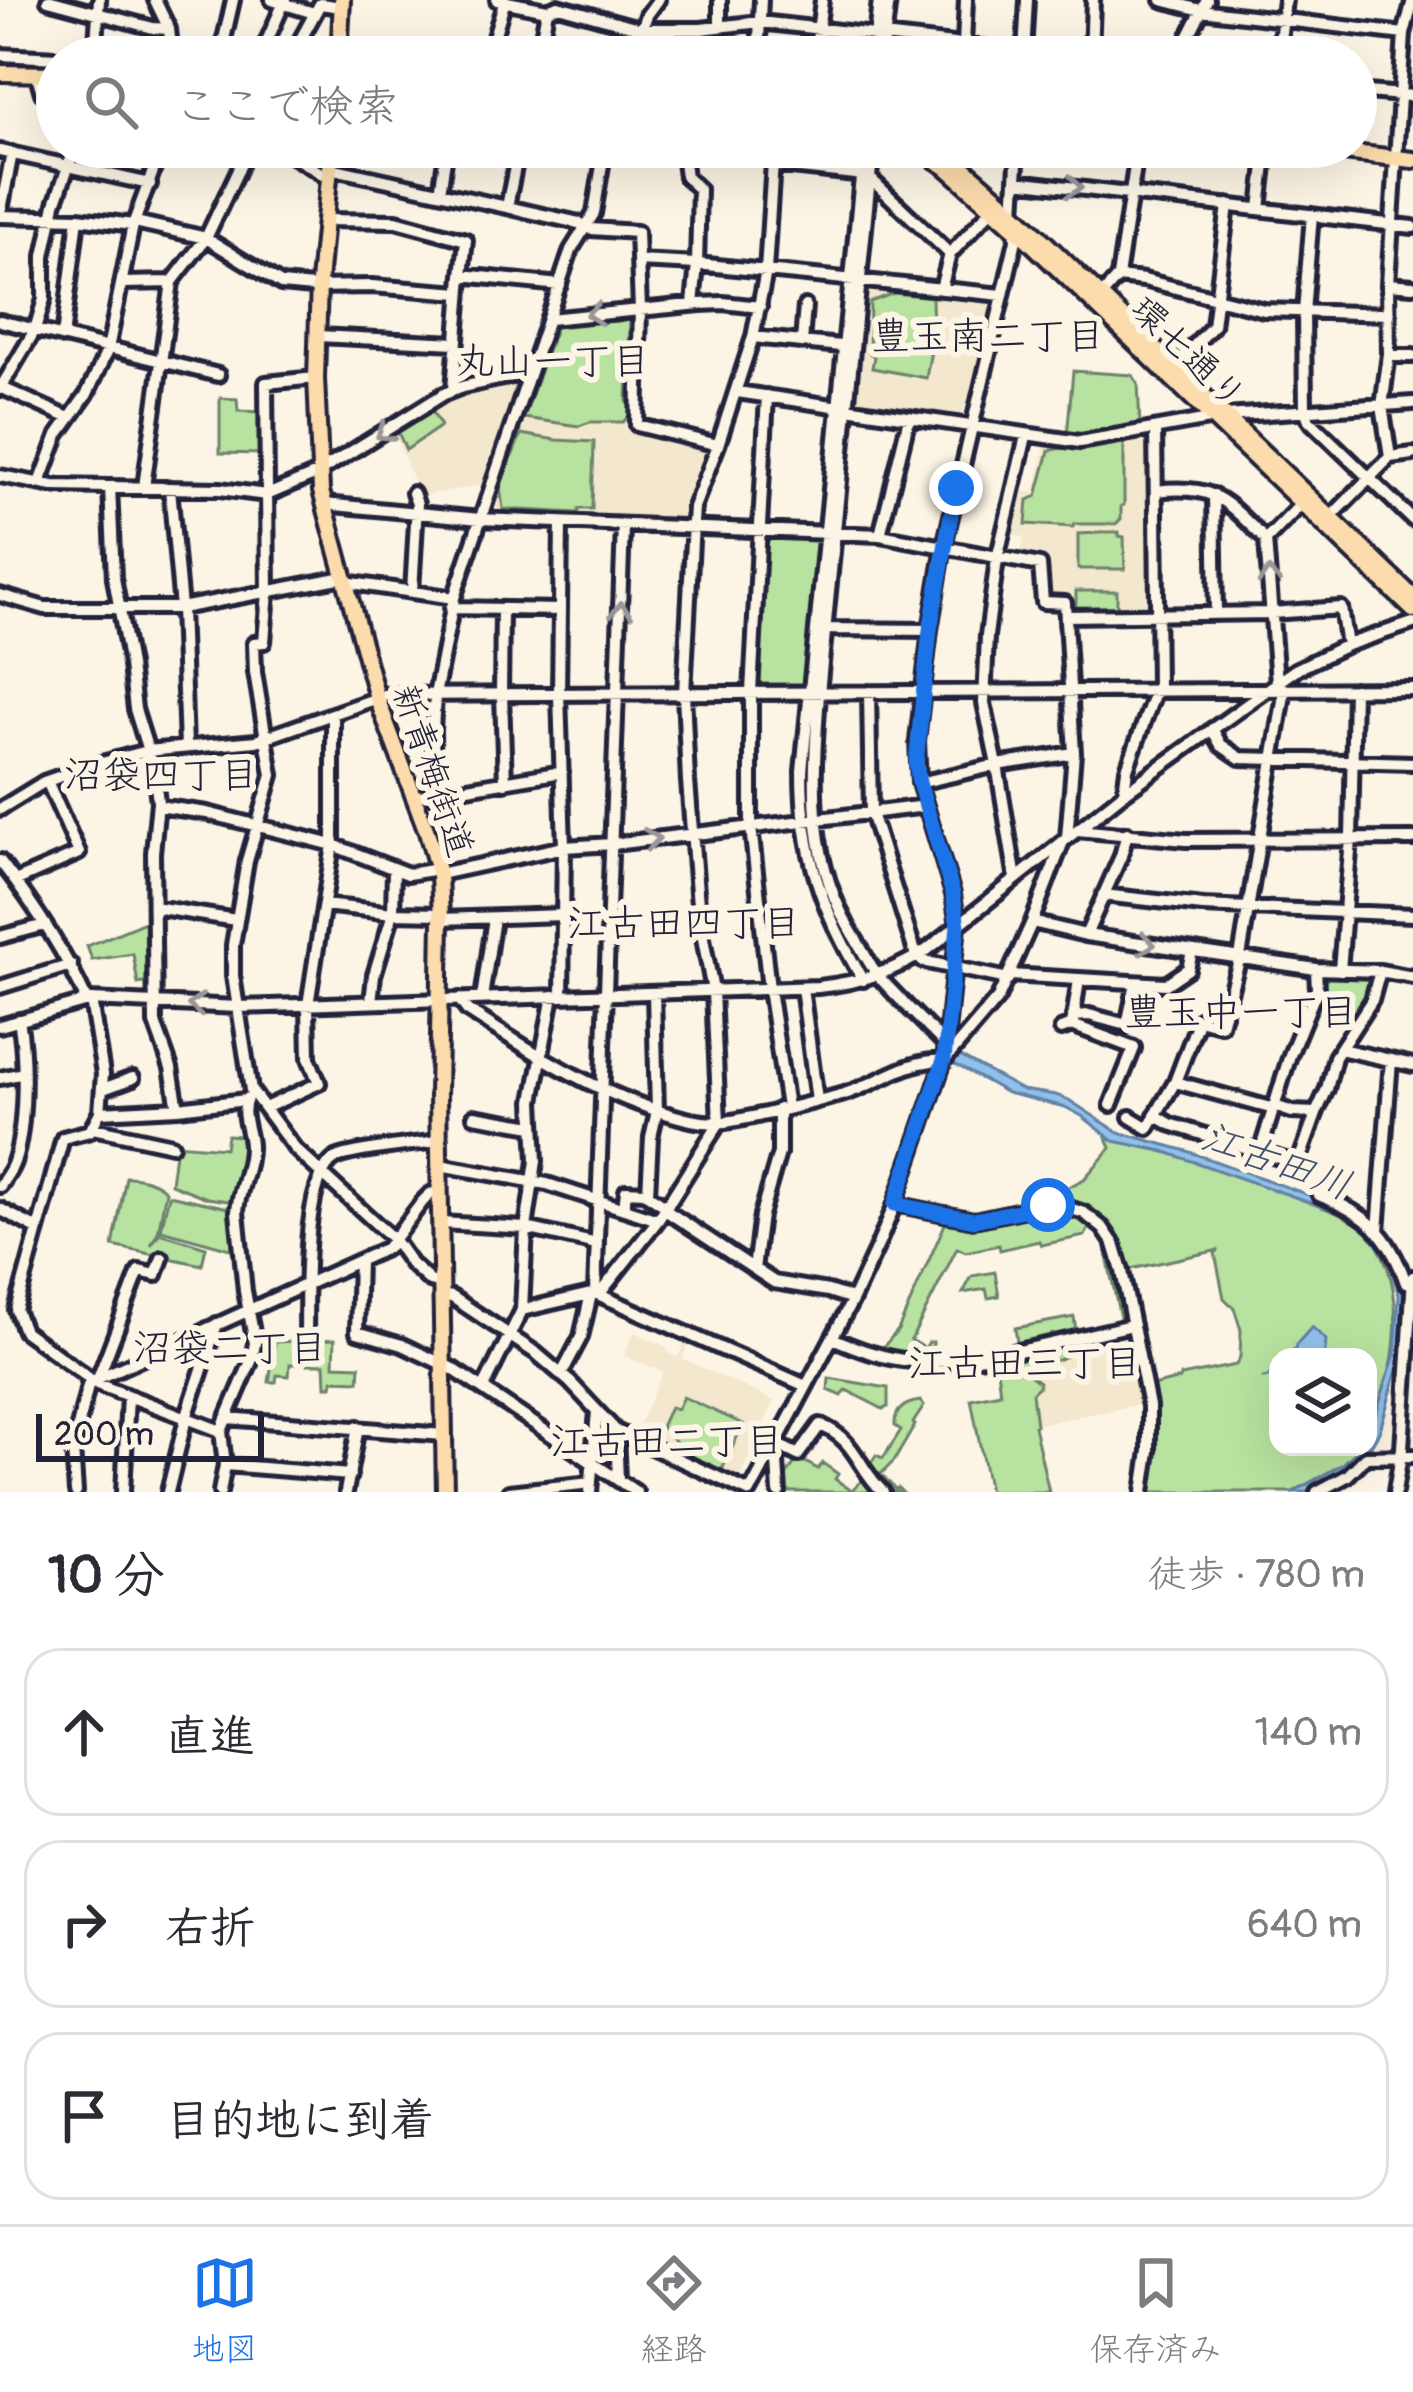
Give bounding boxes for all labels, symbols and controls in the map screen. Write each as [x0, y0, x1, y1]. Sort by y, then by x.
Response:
search box [36, 36, 1377, 168]
icon: search [78, 69, 144, 135]
text: ここで検索 [174, 79, 399, 135]
one-way arrow [1064, 174, 1084, 200]
street label: 環七通り [1121, 287, 1255, 419]
one-way arrow [584, 300, 604, 326]
district label: 豊玉南二丁目 [871, 312, 1105, 361]
district label: 丸山一丁目 [455, 337, 651, 386]
one-way arrow [375, 418, 397, 440]
route end [929, 461, 983, 515]
one-way arrow [1256, 566, 1282, 585]
one-way arrow [608, 600, 634, 619]
street label: 新青梅街道 [382, 678, 483, 863]
district label: 沼袋四丁目 [63, 751, 259, 800]
one-way arrow [642, 826, 662, 852]
district label: 江古田四丁目 [567, 899, 801, 948]
one-way arrow [1137, 930, 1157, 956]
district label: 豊玉中一丁目 [1124, 988, 1358, 1037]
one-way arrow [186, 992, 205, 1018]
water label: 江古田川 [1195, 1112, 1358, 1211]
route start [1021, 1178, 1075, 1232]
district label: 沼袋二丁目 [132, 1324, 328, 1373]
district label: 江古田三丁目 [908, 1339, 1142, 1388]
map controls [1269, 1348, 1377, 1456]
button: layers [1269, 1348, 1377, 1456]
scale bar [36, 1408, 264, 1461]
text: 200 m [54, 1414, 154, 1455]
district label: 江古田二丁目 [550, 1417, 784, 1466]
text: 10 分 [48, 1544, 165, 1608]
text: 徒歩 · 780 m [1147, 1550, 1365, 1599]
icon: ahead [51, 1699, 117, 1765]
text: 140 m [1254, 1708, 1362, 1757]
text: 直進 [165, 1709, 255, 1765]
icon: right [51, 1891, 117, 1957]
text: 640 m [1247, 1900, 1362, 1949]
text: 右折 [165, 1901, 255, 1957]
icon: arrive [51, 2083, 117, 2149]
text: 目的地に到着 [165, 2093, 435, 2149]
tab: 地図 [192, 2250, 258, 2370]
tab: 経路 [641, 2250, 707, 2370]
tab: 保存済み [1090, 2250, 1222, 2370]

